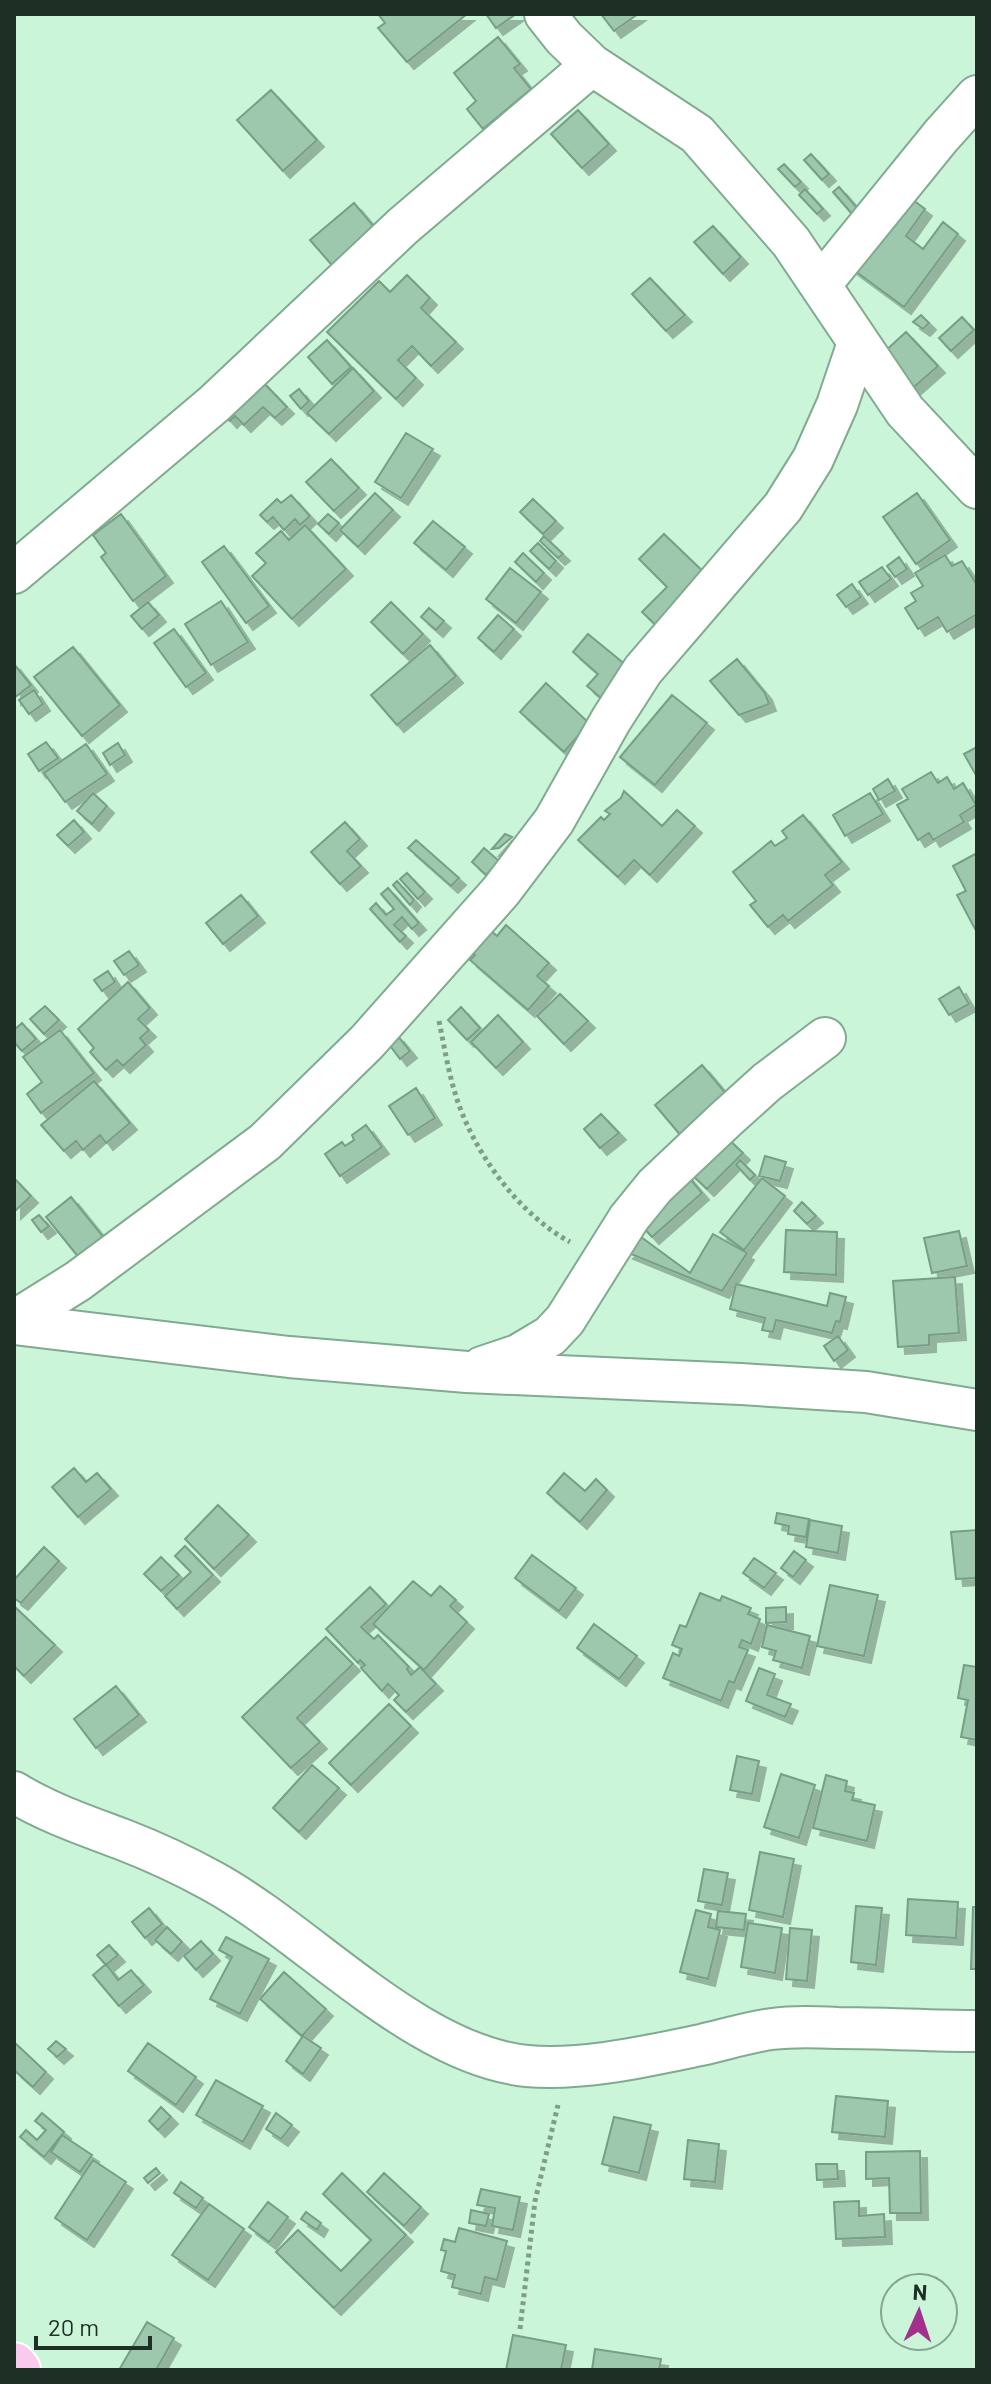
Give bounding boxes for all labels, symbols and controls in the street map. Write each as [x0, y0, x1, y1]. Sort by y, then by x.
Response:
north arrow [879, 2272, 959, 2352]
text: N [912, 2278, 928, 2304]
scale bar [36, 2300, 150, 2350]
text: 20 m [48, 2312, 99, 2341]

